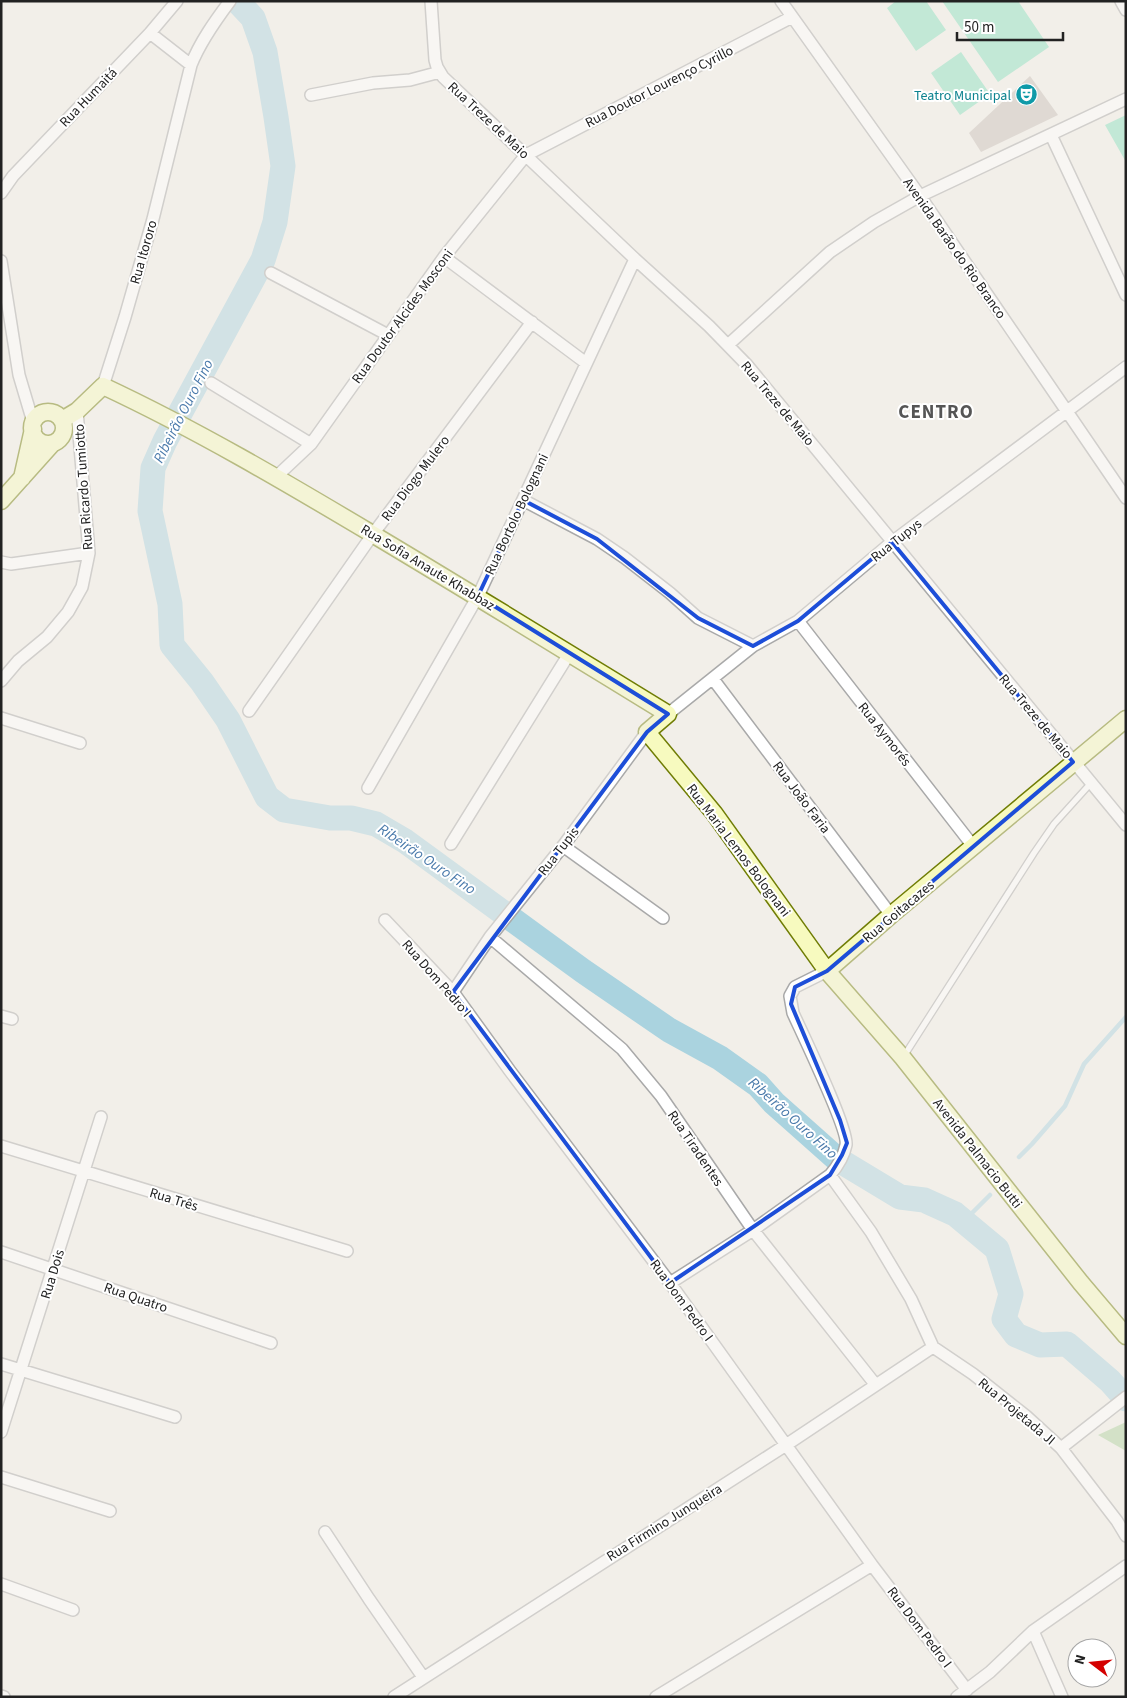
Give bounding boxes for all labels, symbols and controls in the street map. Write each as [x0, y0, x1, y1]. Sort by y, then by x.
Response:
scale bar [957, 10, 1063, 42]
text: 50 m [964, 17, 994, 38]
street label: Rua Doutor Lourenço Cyrillo [582, 41, 737, 133]
street label: Rua Humaitá [55, 63, 122, 132]
street label: Rua Treze de Maio [443, 78, 534, 164]
theatre icon: Teatro Municipal [1015, 83, 1039, 107]
place label: Teatro Municipal [914, 86, 1011, 106]
street label: Avenida Barão do Rio Branco [898, 174, 1011, 323]
street label: Rua Itororo [125, 218, 163, 287]
street label: Rua Doutor Alcides Mosconi [347, 245, 458, 388]
water label: Ribeirão Ouro Fino [148, 356, 219, 467]
street label: Rua Treze de Maio [736, 357, 819, 450]
district label: CENTRO [898, 399, 974, 426]
street label: Rua Ricardo Tumiotto [70, 423, 98, 551]
street label: Rua Diogo Mulero [377, 431, 455, 526]
street label: Rua Bortolo Bolognani [480, 450, 554, 578]
street label: Rua Tupys [867, 514, 927, 567]
street label: Rua Sofia Anaute Khabbaz [357, 520, 498, 616]
street label: Rua Treze de Maio [994, 670, 1077, 763]
street label: Rua Aymorés [853, 698, 916, 771]
street label: Rua João Faria [767, 757, 835, 838]
street label: Rua Maria Lemos Bolognani [681, 780, 795, 921]
water label: Ribeirão Ouro Fino [374, 819, 480, 900]
street label: Rua Tupis [533, 823, 584, 880]
street label: Rua Goitacazes [858, 876, 939, 948]
street label: Rua Dom Pedro I [397, 935, 476, 1022]
water label: Ribeirão Ouro Fino [743, 1073, 842, 1164]
street label: Avenida Palmacio Butti [928, 1094, 1027, 1213]
street label: Rua Tiradentes [662, 1107, 728, 1191]
street label: Rua Três [147, 1183, 201, 1217]
street label: Rua Dois [36, 1247, 70, 1302]
street label: Rua Dom Pedro I [645, 1255, 718, 1346]
street label: Rua Quatro [101, 1278, 170, 1318]
street label: Rua Projetada JI [973, 1373, 1059, 1450]
street label: Rua Firmino Junqueira [603, 1479, 726, 1567]
street label: Rua Dom Pedro I [882, 1583, 956, 1672]
north arrow [1067, 1638, 1117, 1688]
text: N [1070, 1652, 1091, 1667]

